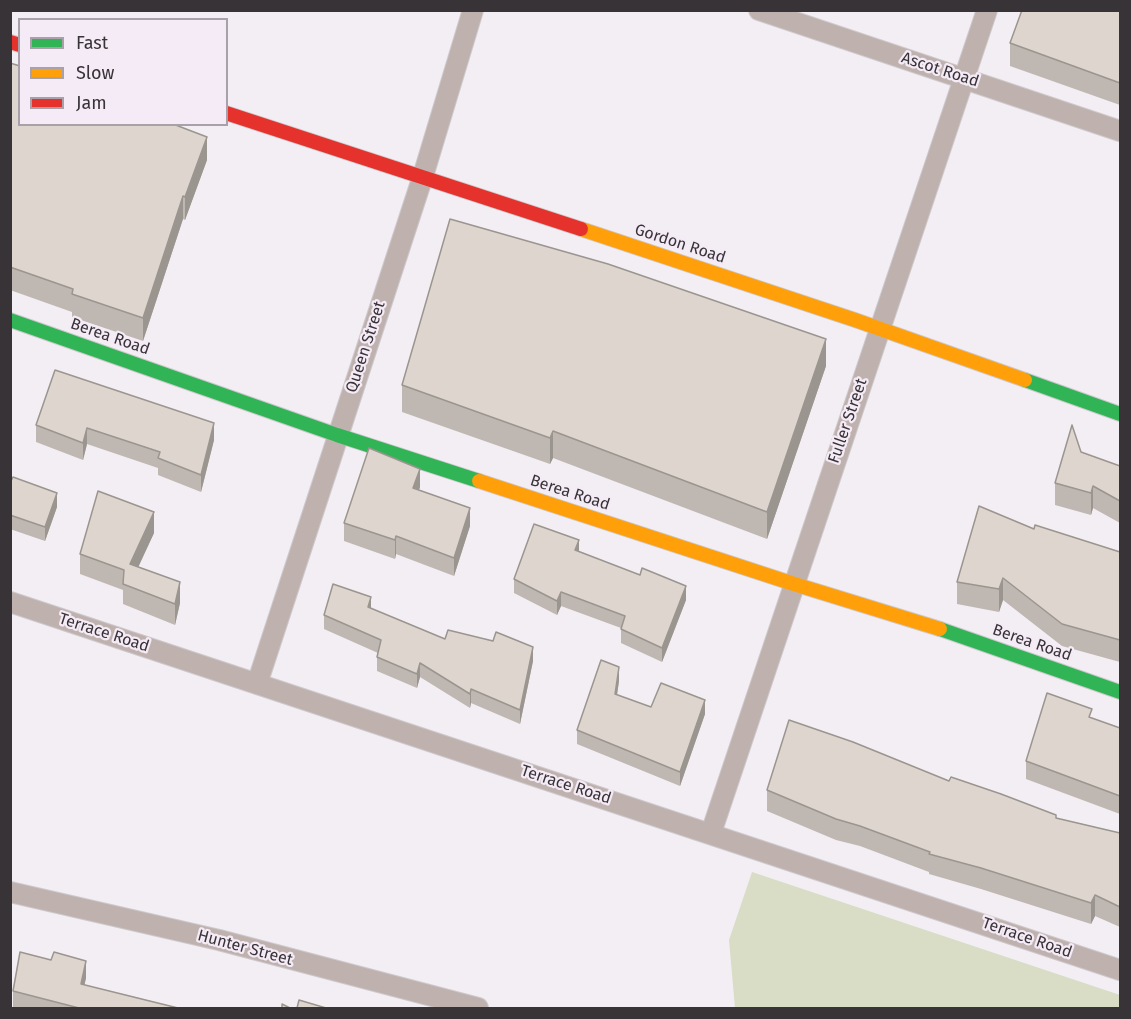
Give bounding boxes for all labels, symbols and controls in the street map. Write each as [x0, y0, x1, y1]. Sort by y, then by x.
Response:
legend [18, 18, 228, 126]
text: Fast [76, 32, 108, 54]
street label: Ascot Road [899, 48, 981, 92]
text: Slow [76, 62, 114, 84]
text: Jam [76, 92, 107, 114]
street label: Gordon Road [632, 220, 728, 268]
street label: Queen Street [342, 299, 390, 395]
street label: Berea Road [68, 314, 152, 360]
street label: Fuller Street [825, 376, 871, 466]
street label: Berea Road [528, 471, 612, 515]
street label: Terrace Road [56, 609, 152, 657]
street label: Berea Road [990, 620, 1074, 666]
street label: Terrace Road [518, 761, 614, 809]
street label: Terrace Road [980, 914, 1074, 962]
street label: Hunter Street [195, 926, 295, 970]

